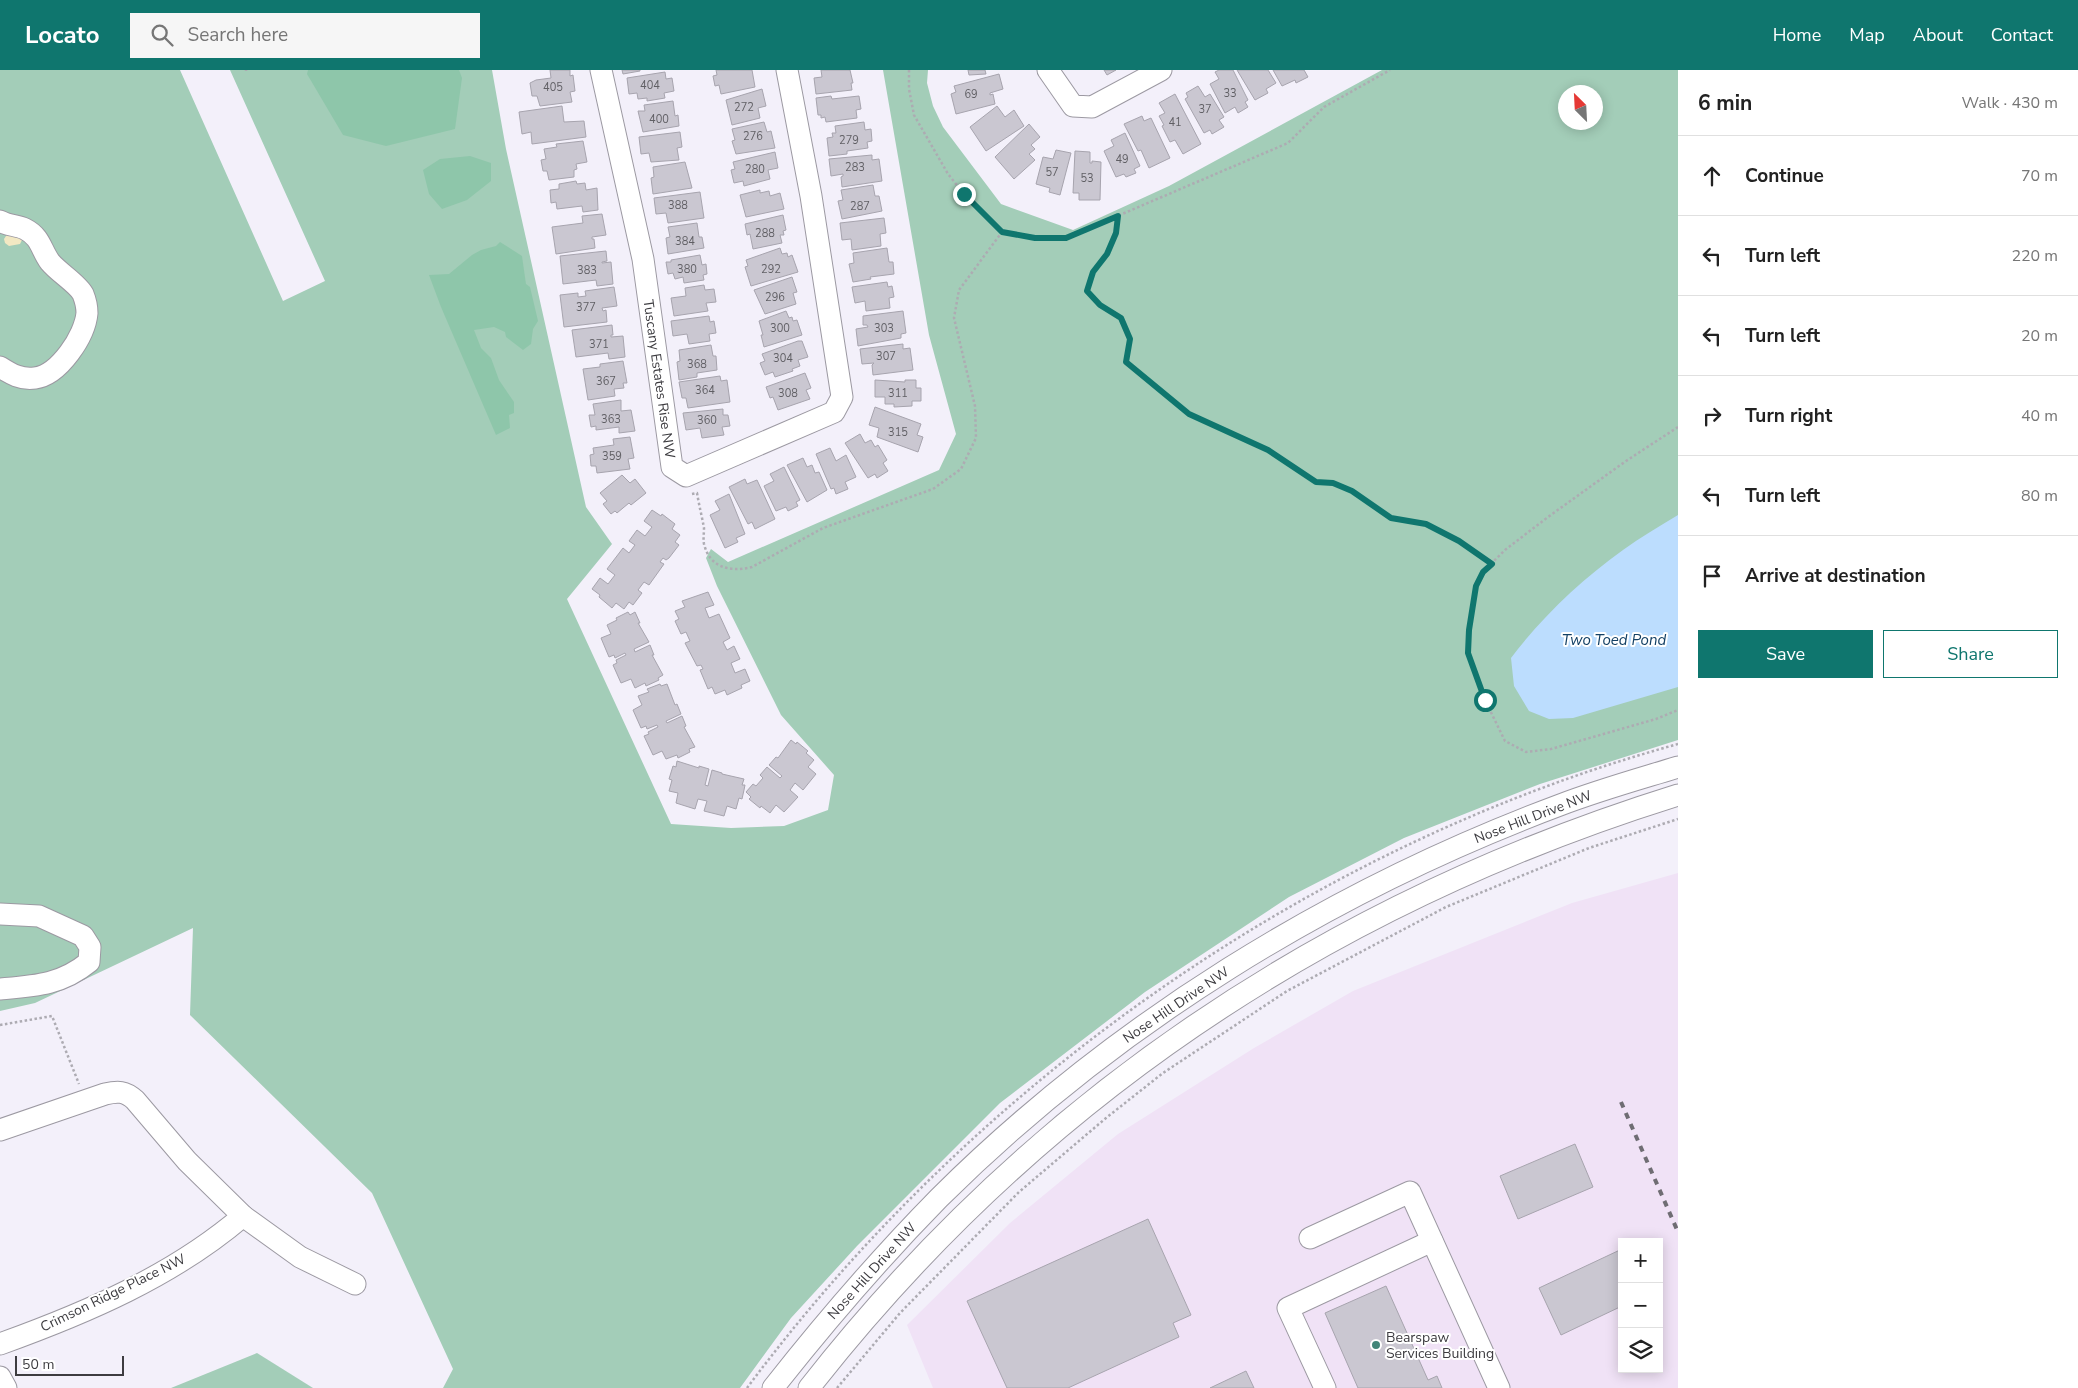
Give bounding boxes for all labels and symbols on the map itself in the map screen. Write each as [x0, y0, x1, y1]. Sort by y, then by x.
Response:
house number: 404 [640, 78, 660, 93]
house number: 405 [543, 80, 563, 95]
north arrow [1558, 85, 1603, 130]
house number: 33 [1223, 86, 1237, 101]
house number: 69 [964, 87, 978, 102]
house number: 272 [734, 100, 754, 115]
house number: 37 [1198, 102, 1212, 117]
house number: 400 [649, 112, 669, 127]
house number: 41 [1168, 115, 1182, 130]
house number: 276 [743, 129, 763, 144]
house number: 279 [839, 133, 859, 148]
house number: 49 [1115, 152, 1129, 167]
house number: 283 [845, 160, 865, 175]
house number: 280 [745, 162, 765, 177]
house number: 57 [1045, 165, 1059, 180]
house number: 53 [1080, 171, 1094, 186]
route end [953, 183, 976, 206]
house number: 388 [668, 198, 688, 213]
house number: 287 [850, 199, 870, 214]
house number: 288 [755, 226, 775, 241]
house number: 384 [675, 234, 695, 249]
house number: 380 [677, 262, 697, 277]
house number: 292 [761, 262, 781, 277]
house number: 383 [577, 263, 597, 278]
house number: 296 [765, 290, 785, 305]
street label: Tuscany Estates Rise NW [638, 298, 680, 460]
house number: 377 [576, 300, 596, 315]
house number: 300 [770, 321, 790, 336]
house number: 303 [874, 321, 894, 336]
house number: 371 [589, 337, 609, 352]
house number: 307 [876, 349, 896, 364]
house number: 304 [773, 351, 793, 366]
house number: 368 [687, 357, 707, 372]
house number: 367 [596, 374, 616, 389]
house number: 364 [695, 383, 715, 398]
house number: 308 [778, 386, 798, 401]
house number: 311 [888, 386, 908, 401]
house number: 363 [601, 412, 621, 427]
house number: 360 [697, 413, 717, 428]
house number: 315 [888, 425, 908, 440]
house number: 359 [602, 449, 622, 464]
water label: Two Toed Pond [1562, 630, 1666, 650]
route start [1474, 689, 1497, 712]
street label: Nose Hill Drive NW [1472, 786, 1595, 848]
street label: Nose Hill Drive NW [1119, 962, 1233, 1048]
street label: Nose Hill Drive NW [823, 1218, 921, 1324]
street label: Crimson Ridge Place NW [37, 1249, 189, 1336]
place label: Bearspaw Services Building [1386, 1328, 1494, 1363]
marker: Bearspaw Services Building [1370, 1339, 1382, 1351]
scale bar [15, 1353, 124, 1376]

